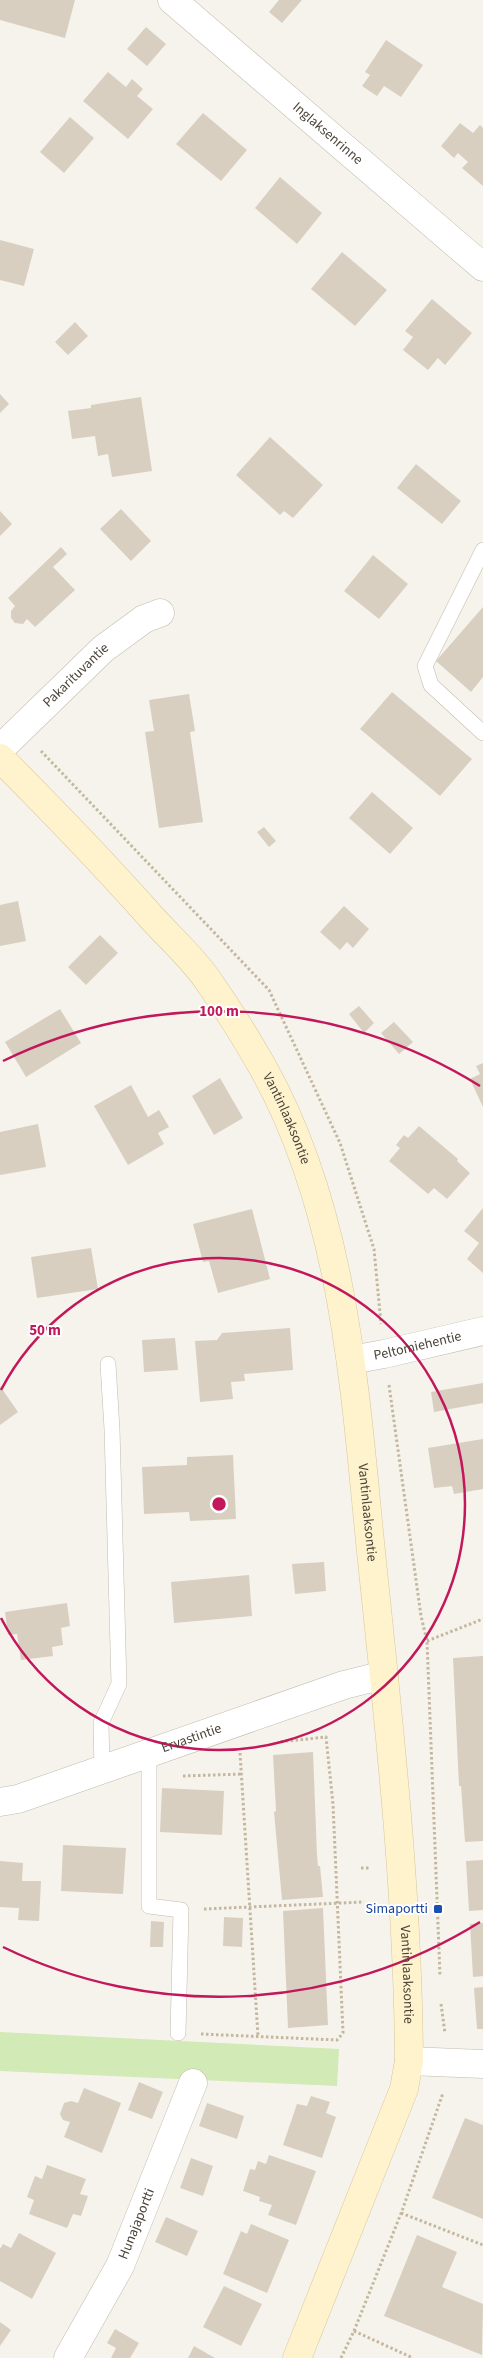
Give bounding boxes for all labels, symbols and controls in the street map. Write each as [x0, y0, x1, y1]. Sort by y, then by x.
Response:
street label: Inglaksenrinne [288, 98, 367, 170]
street label: Pakarituvantie [39, 638, 113, 712]
text: 100 m [199, 1001, 239, 1022]
street label: Vantinlaaksontie [258, 1069, 315, 1167]
text: 50 m [29, 1320, 61, 1341]
street label: Peltomiehentie [372, 1326, 464, 1366]
street label: Vantinlaaksontie [352, 1463, 382, 1563]
centre of rings [210, 1495, 228, 1513]
street label: Ervastintie [159, 1719, 224, 1758]
place label: Simaportti [366, 1899, 428, 1919]
marker: Simaportti [432, 1903, 444, 1915]
street label: Vantinlaaksontie [395, 1925, 418, 2024]
street label: Hunajaportti [114, 2185, 160, 2262]

